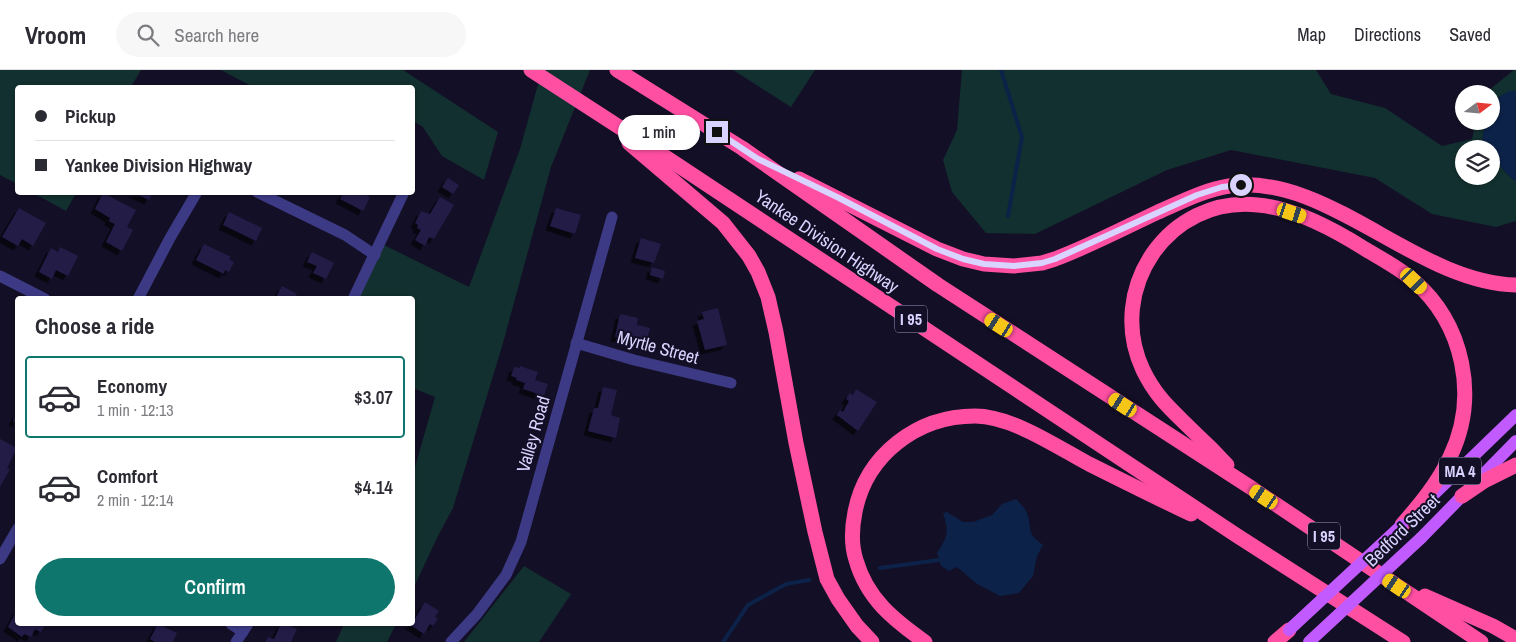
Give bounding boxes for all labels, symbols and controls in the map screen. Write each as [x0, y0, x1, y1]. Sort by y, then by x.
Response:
search box [116, 12, 466, 57]
text: Vroom [25, 19, 86, 51]
icon: search [134, 21, 162, 49]
text: Search here [174, 22, 259, 48]
text: Map [1297, 22, 1326, 47]
text: Directions [1354, 22, 1421, 47]
text: Saved [1449, 22, 1491, 47]
north arrow [1455, 85, 1500, 130]
map controls [1455, 85, 1500, 185]
text: Pickup [65, 103, 116, 129]
callout: 1 min [617, 114, 700, 150]
text: 1 min [642, 121, 676, 143]
route end [706, 121, 728, 143]
button: layers [1455, 140, 1500, 185]
text: Yankee Division Highway [65, 152, 252, 178]
route start [1230, 174, 1252, 196]
street label: Yankee Division Highway [750, 183, 904, 299]
car [1275, 201, 1308, 225]
car [1398, 265, 1430, 297]
road number: I 95 [895, 305, 927, 332]
text: Choose a ride [35, 311, 154, 341]
car [982, 311, 1015, 339]
street label: Myrtle Street [614, 324, 702, 370]
text: Economy [97, 373, 167, 399]
icon: car [37, 375, 82, 420]
text: $3.07 [354, 384, 393, 410]
car [1106, 391, 1139, 419]
street label: Valley Road [510, 393, 556, 475]
text: 1 min · 12:13 [97, 399, 174, 421]
road number: MA 4 [1439, 458, 1481, 484]
text: Comfort [97, 463, 158, 489]
icon: car [37, 465, 82, 510]
text: $4.14 [354, 474, 393, 500]
car [1247, 482, 1280, 512]
street label: Bedford Street [1359, 488, 1445, 572]
text: 2 min · 12:14 [97, 489, 174, 511]
road number: I 95 [1308, 522, 1340, 550]
button: Confirm [35, 558, 395, 616]
car [1380, 571, 1413, 601]

